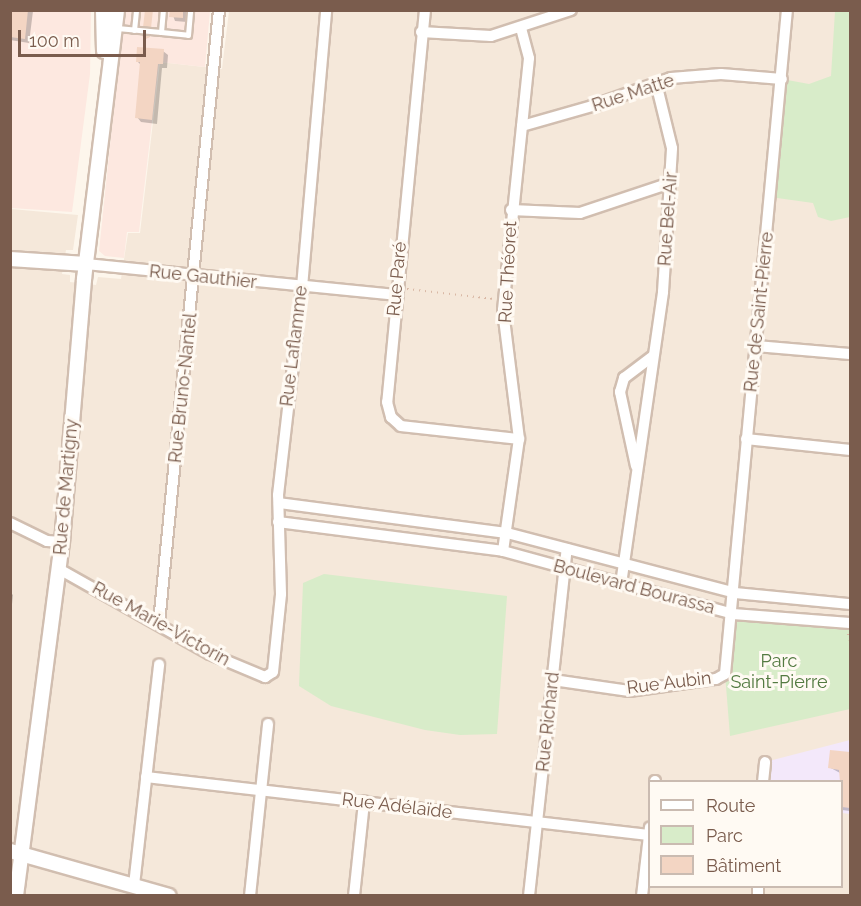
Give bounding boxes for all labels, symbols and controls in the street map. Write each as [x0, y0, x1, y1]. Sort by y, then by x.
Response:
scale bar [21, 18, 148, 56]
text: 100 m [29, 30, 80, 51]
street label: Rue Matte [589, 70, 677, 116]
street label: Rue Bel-Air [654, 171, 682, 267]
street label: Rue Théoret [495, 220, 521, 324]
street label: Rue de Saint-Pierre [740, 231, 778, 393]
street label: Rue Paré [383, 241, 411, 317]
street label: Rue Gauthier [148, 261, 258, 293]
street label: Rue Laflamme [276, 284, 312, 408]
street label: Rue Bruno-Nantel [164, 312, 202, 464]
street label: Rue de Martigny [49, 418, 83, 556]
street label: Boulevard Bourassa [551, 555, 717, 619]
street label: Rue Marie-Victorin [88, 577, 234, 671]
park label: Parc Saint-Pierre [730, 651, 828, 694]
street label: Rue Aubin [625, 667, 713, 699]
street label: Rue Richard [532, 671, 564, 773]
legend [648, 780, 843, 888]
street label: Rue Adélaïde [340, 788, 454, 824]
text: Route [706, 795, 755, 816]
text: Parc [706, 825, 743, 846]
text: Bâtiment [706, 855, 781, 876]

